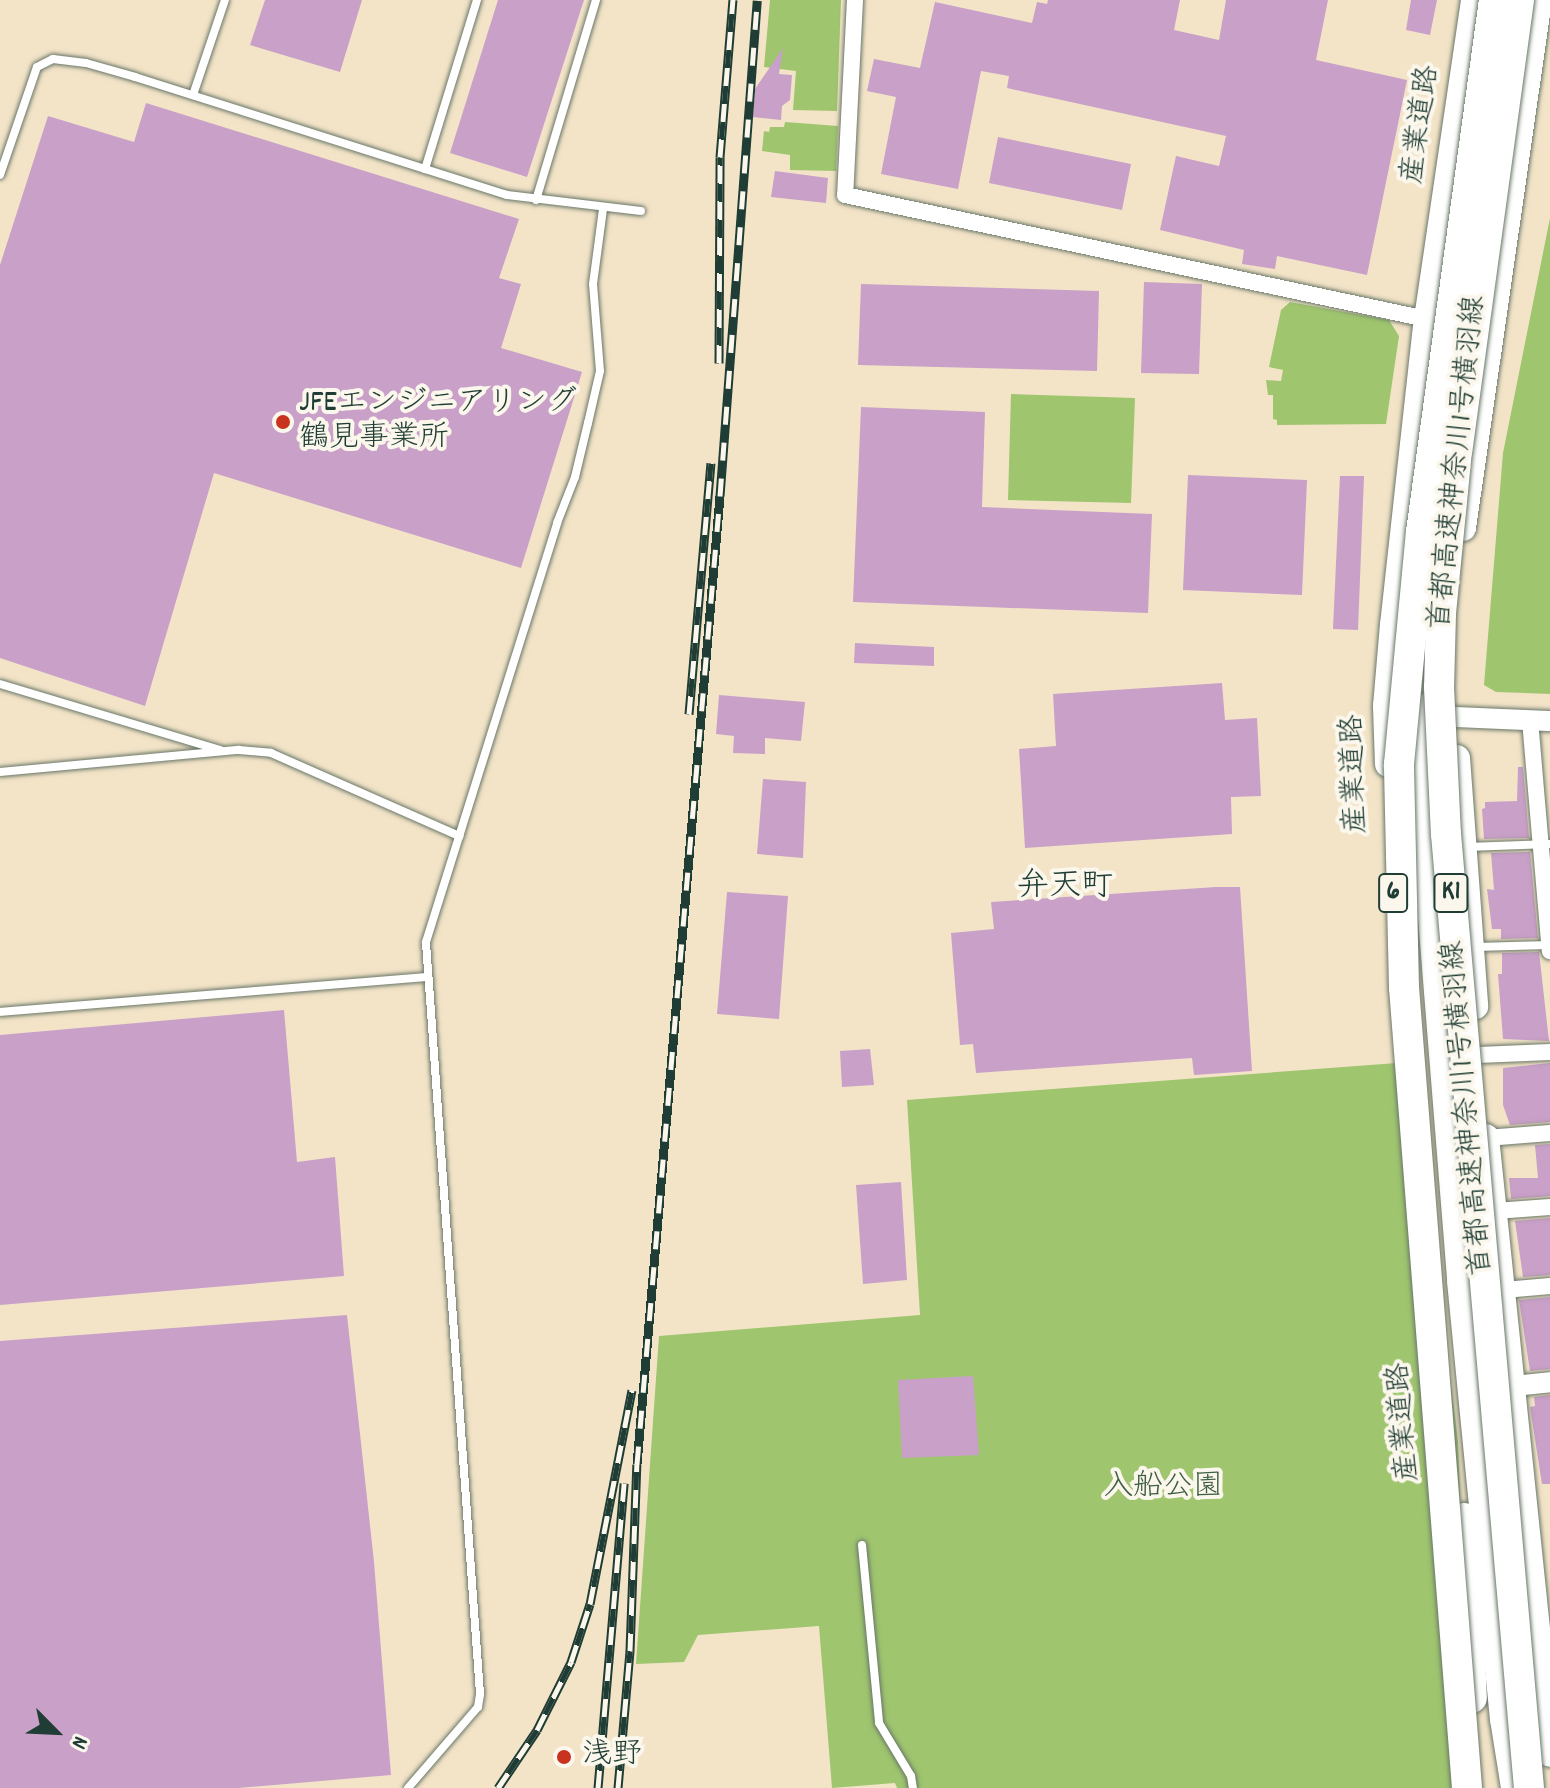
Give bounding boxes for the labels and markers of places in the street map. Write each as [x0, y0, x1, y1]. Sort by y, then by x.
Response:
place label: JFEエンジニアリング 鶴見事業所 [299, 387, 577, 458]
marker: JFEエンジニアリング 鶴見事業所 [274, 413, 292, 431]
place label: 浅野 [582, 1739, 642, 1775]
marker: 浅野 [553, 1746, 575, 1768]

